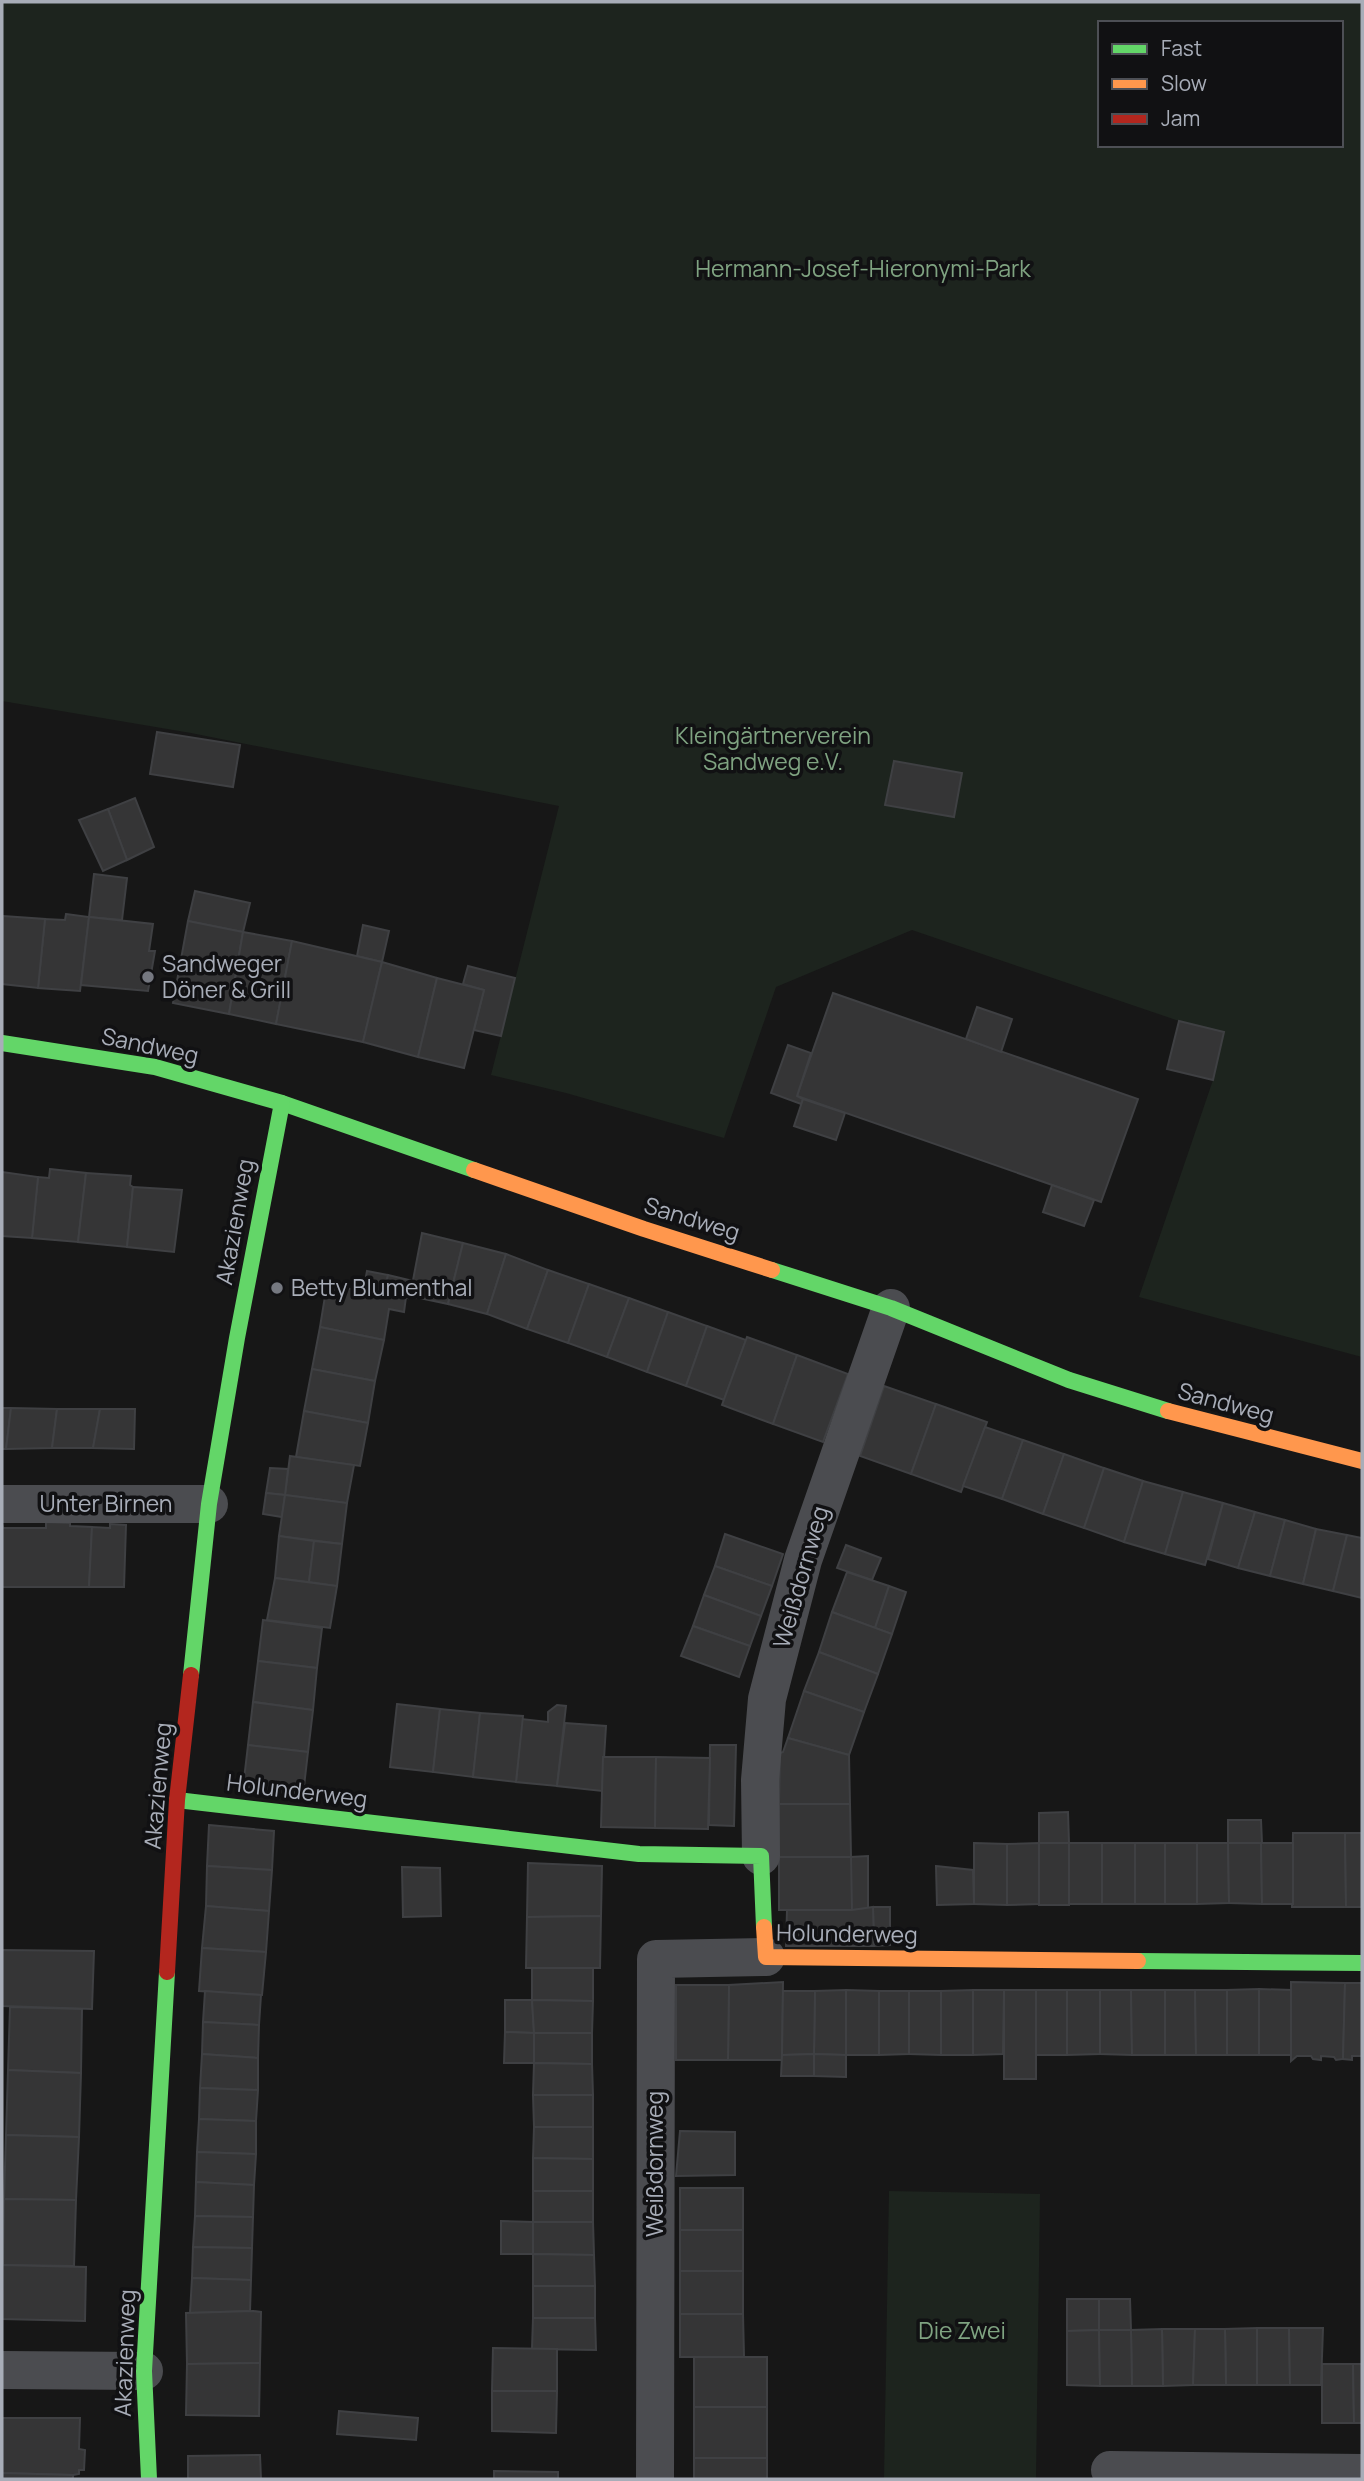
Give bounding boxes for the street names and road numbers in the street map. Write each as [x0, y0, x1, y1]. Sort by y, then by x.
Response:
street label: Sandweg [99, 1019, 202, 1071]
street label: Akazienweg [207, 1156, 261, 1287]
street label: Sandweg [641, 1188, 744, 1248]
street label: Sandweg [1175, 1374, 1278, 1430]
street label: Unter Birnen [40, 1487, 173, 1519]
street label: Weißdornweg [765, 1502, 836, 1651]
street label: Akazienweg [136, 1721, 178, 1851]
street label: Holunderweg [225, 1765, 369, 1815]
street label: Holunderweg [776, 1916, 918, 1950]
street label: Weißdornweg [638, 2091, 670, 2237]
street label: Akazienweg [106, 2289, 142, 2417]

